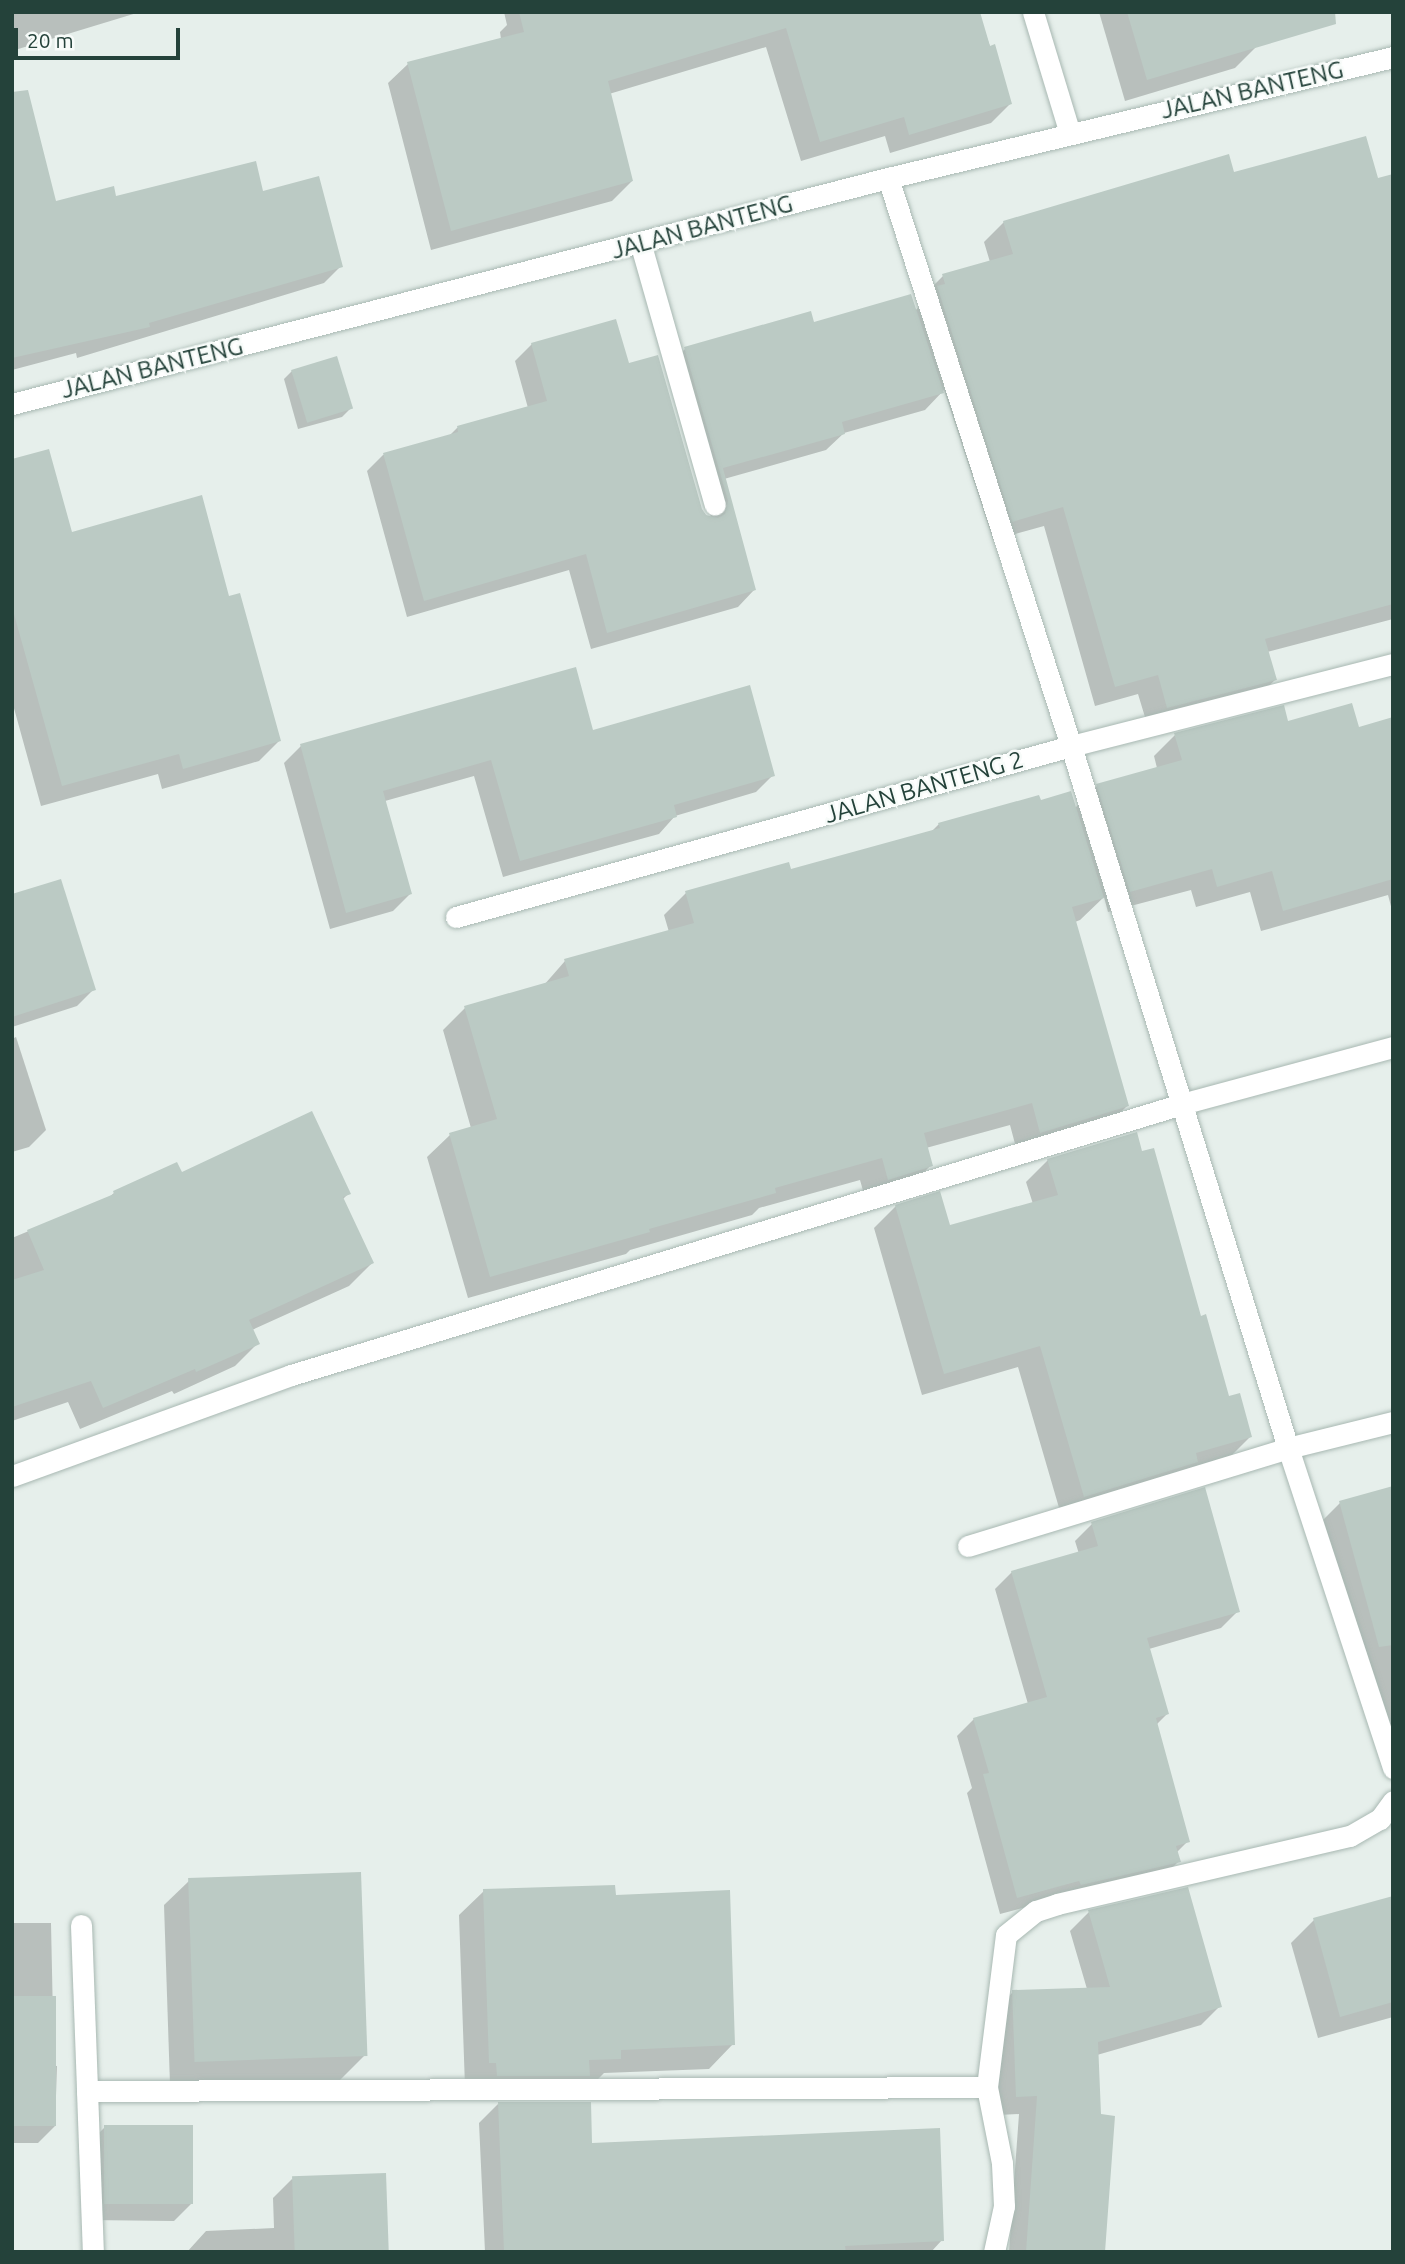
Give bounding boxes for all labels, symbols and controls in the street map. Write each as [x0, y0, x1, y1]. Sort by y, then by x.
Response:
scale bar [18, 14, 184, 58]
text: 20 m [27, 28, 74, 52]
street label: JALAN BANTENG [1158, 55, 1346, 125]
street label: JALAN BANTENG [608, 189, 796, 265]
street label: JALAN BANTENG [58, 331, 246, 405]
street label: JALAN BANTENG 2 [821, 745, 1027, 829]

